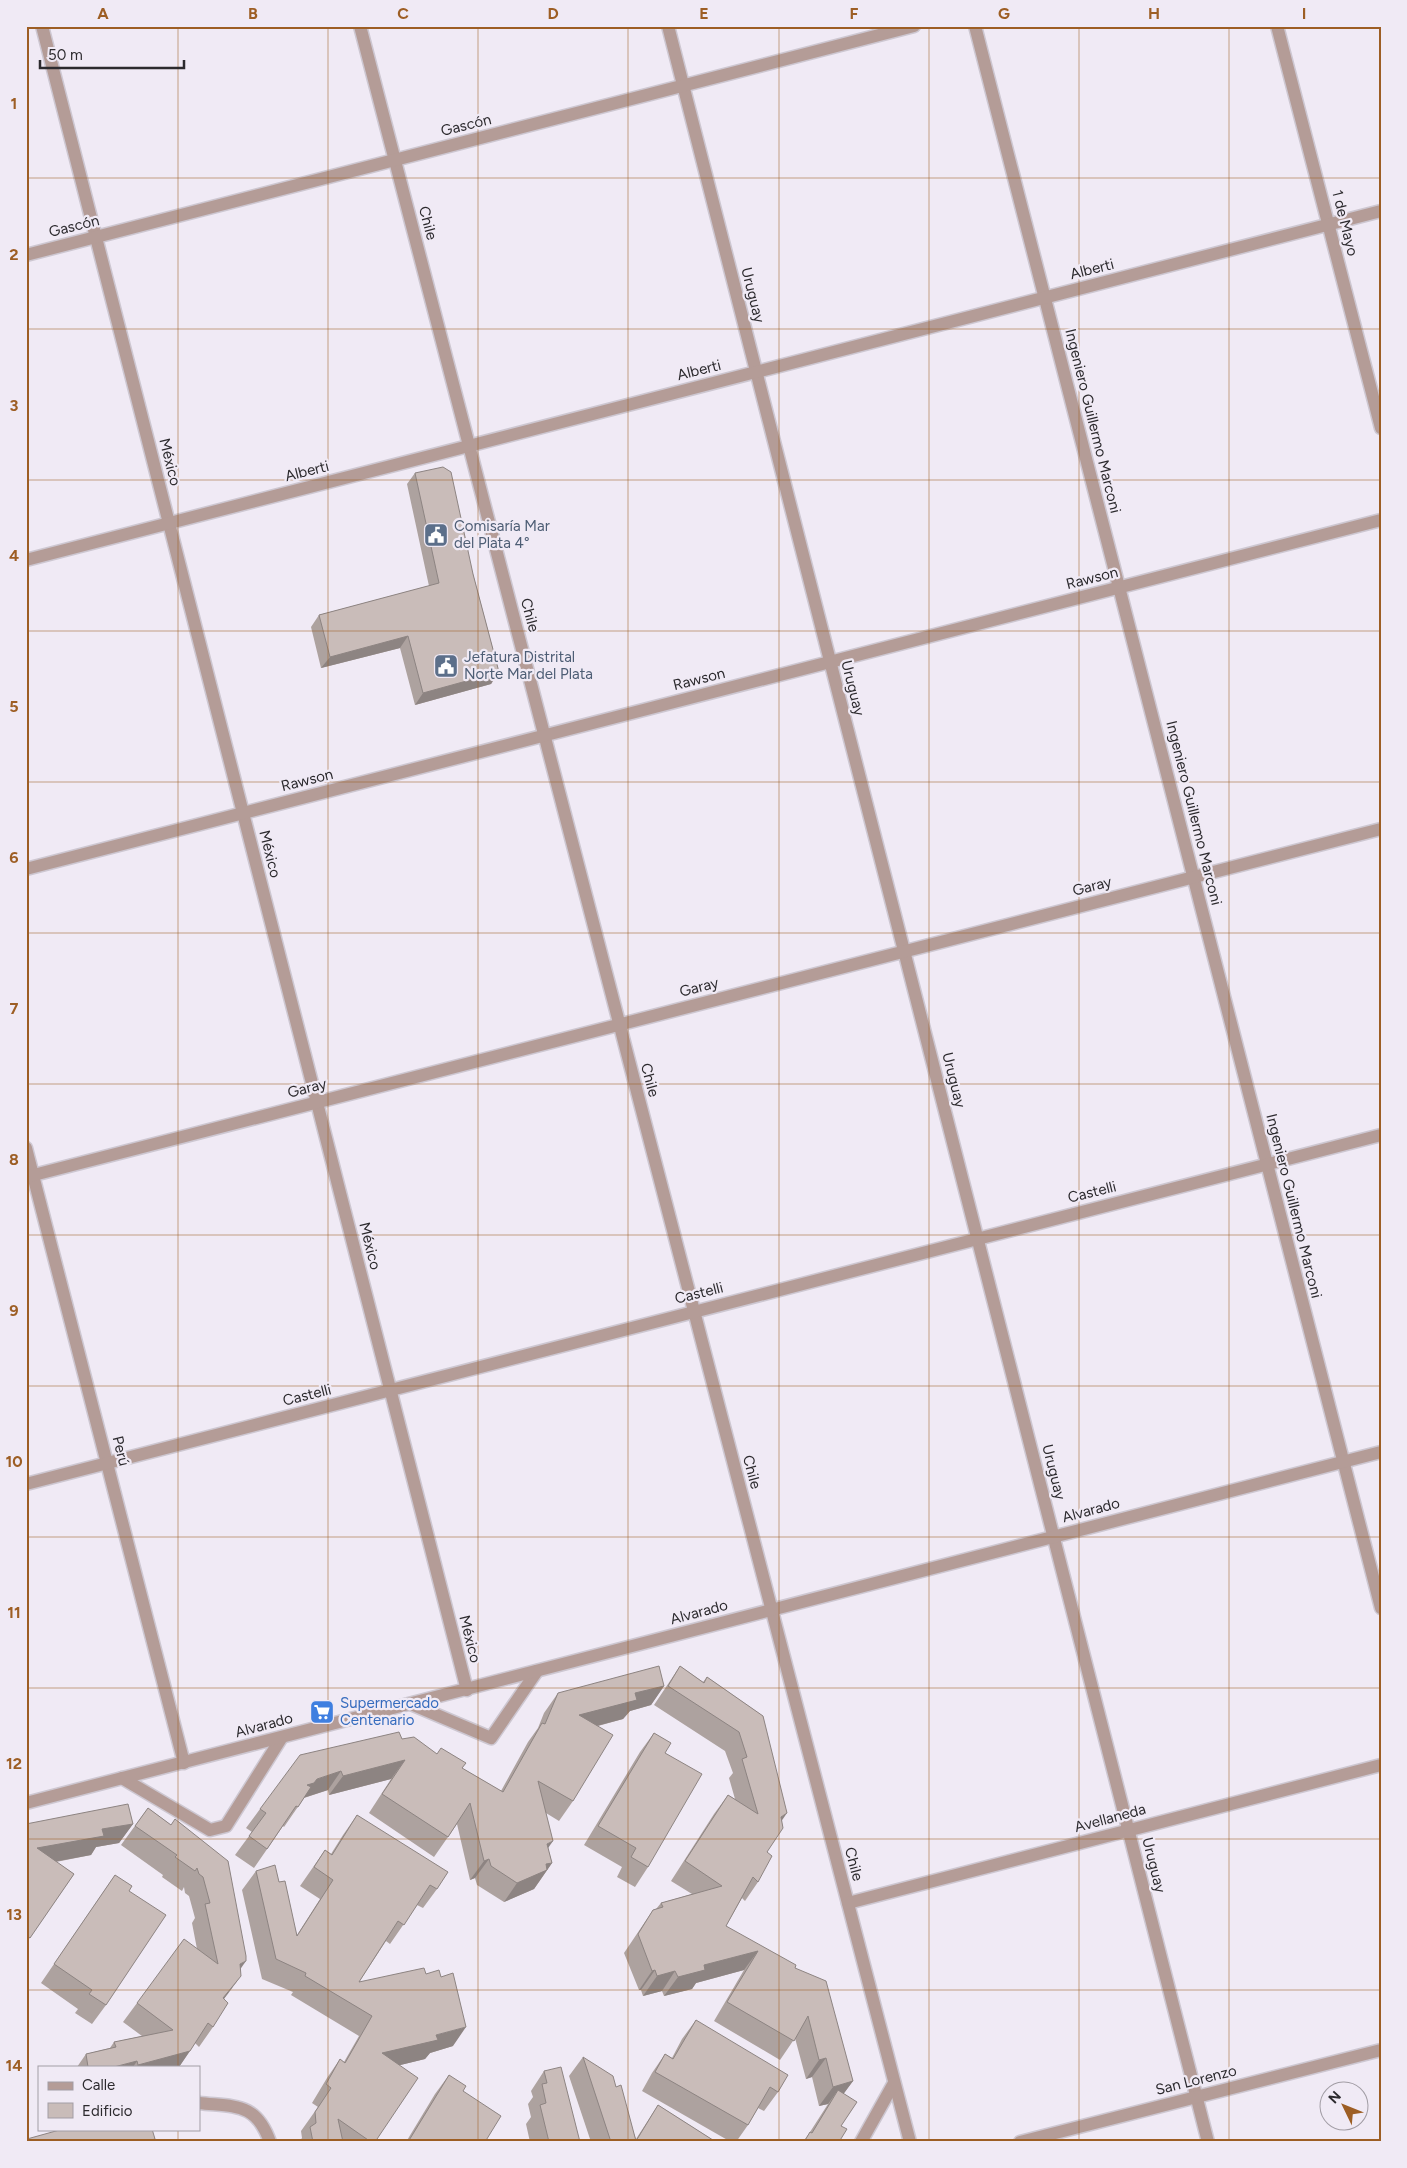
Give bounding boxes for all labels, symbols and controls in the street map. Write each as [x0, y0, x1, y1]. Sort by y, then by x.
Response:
text: A [97, 4, 109, 23]
text: B [248, 4, 258, 23]
text: C [397, 4, 409, 23]
text: D [547, 4, 559, 23]
text: E [699, 4, 709, 23]
text: F [850, 4, 859, 23]
text: G [998, 4, 1010, 23]
text: H [1148, 4, 1160, 23]
text: I [1302, 4, 1306, 23]
scale bar [40, 38, 184, 70]
text: 50 m [48, 46, 83, 64]
text: 1 [11, 94, 17, 113]
street label: Gascón [439, 110, 493, 140]
street label: 1 de Mayo [1328, 188, 1362, 258]
street label: Chile [415, 204, 441, 242]
street label: Gascón [47, 211, 101, 241]
text: 2 [9, 245, 19, 264]
street label: Alberti [1068, 255, 1116, 283]
street label: Uruguay [737, 265, 769, 325]
street label: Ingeniero Guillermo Marconi [1061, 327, 1125, 515]
street label: Alberti [675, 356, 723, 384]
text: 3 [10, 396, 19, 415]
street label: México [155, 436, 185, 488]
street label: Alberti [283, 457, 331, 485]
place label: Comisaría Mar del Plata 4° [454, 517, 550, 552]
public building icon: Comisaría Mar del Plata 4° [423, 522, 449, 548]
text: 4 [9, 546, 19, 565]
street label: Rawson [1064, 563, 1120, 593]
street label: Chile [517, 596, 543, 634]
place label: Jefatura Distrital Norte Mar del Plata [464, 648, 593, 683]
public building icon: Jefatura Distrital Norte Mar del Plata [433, 653, 459, 679]
street label: Uruguay [837, 658, 869, 718]
street label: Rawson [671, 664, 727, 694]
text: 5 [9, 697, 19, 716]
street label: Ingeniero Guillermo Marconi [1162, 719, 1226, 907]
street label: Rawson [279, 765, 335, 795]
street label: México [255, 828, 285, 880]
text: 6 [9, 848, 19, 867]
street label: Garay [1071, 872, 1113, 900]
street label: Garay [678, 973, 720, 1001]
text: 7 [10, 999, 19, 1018]
street label: Uruguay [938, 1050, 970, 1110]
street label: Chile [637, 1061, 663, 1099]
street label: Garay [286, 1074, 328, 1102]
street label: Ingeniero Guillermo Marconi [1262, 1112, 1326, 1300]
text: 8 [9, 1150, 19, 1169]
street label: Castelli [1066, 1177, 1118, 1207]
street label: México [355, 1220, 385, 1272]
street label: Castelli [673, 1278, 725, 1308]
text: 9 [9, 1301, 19, 1320]
street label: Castelli [281, 1380, 333, 1410]
street label: Perú [109, 1434, 133, 1468]
street label: Uruguay [1038, 1442, 1070, 1502]
text: 10 [5, 1452, 23, 1471]
street label: Chile [739, 1453, 765, 1491]
street label: Alvarado [1060, 1494, 1122, 1526]
street label: Alvarado [668, 1596, 730, 1628]
text: 11 [7, 1603, 21, 1622]
street label: México [455, 1613, 485, 1665]
place label: Supermercado Centenario [340, 1694, 439, 1729]
supermarket icon: Supermercado Centenario [309, 1699, 335, 1725]
street label: Alvarado [233, 1709, 295, 1741]
text: 12 [6, 1754, 22, 1773]
street label: Avellaneda [1072, 1800, 1148, 1836]
street label: Uruguay [1138, 1835, 1170, 1895]
street label: Chile [841, 1845, 867, 1883]
text: 13 [6, 1905, 22, 1924]
text: 14 [6, 2056, 22, 2075]
street label: San Lorenzo [1153, 2061, 1239, 2099]
legend [38, 2066, 200, 2130]
text: Calle [82, 2076, 115, 2094]
north arrow [1320, 2080, 1370, 2130]
text: N [1325, 2088, 1345, 2107]
text: Edificio [82, 2102, 133, 2120]

